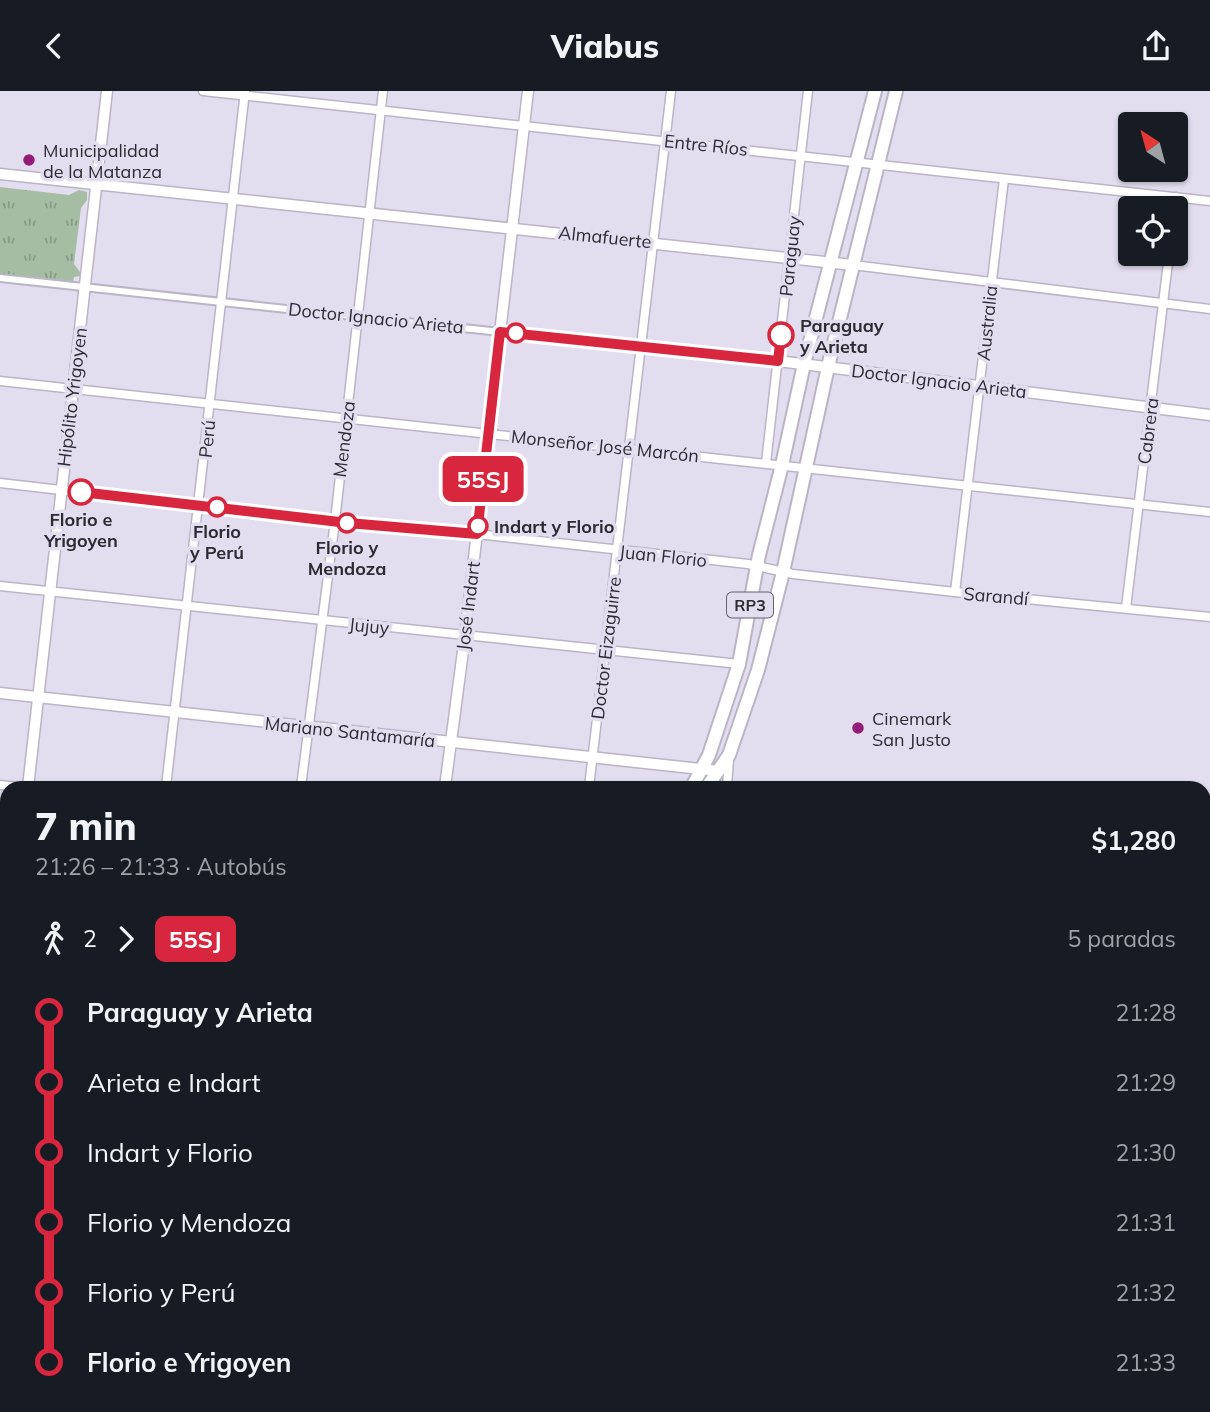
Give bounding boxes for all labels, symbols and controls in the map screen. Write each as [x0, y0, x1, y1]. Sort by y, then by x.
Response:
text: Viabus [551, 26, 659, 66]
icon: back [35, 27, 73, 65]
icon: share [1137, 27, 1175, 65]
north arrow [1118, 112, 1188, 182]
map controls [1118, 112, 1188, 266]
street label: Entre Ríos [663, 129, 749, 161]
place label: Municipalidad de la Matanza [43, 139, 162, 183]
marker: Municipalidad de la Matanza [21, 152, 37, 168]
button: locate [1118, 196, 1188, 266]
street label: Paraguay [774, 214, 806, 297]
street label: Almafuerte [557, 221, 653, 253]
street label: Australia [972, 284, 1002, 362]
street label: Doctor Ignacio Arieta [287, 297, 465, 339]
place label: Paraguay y Arieta [799, 314, 884, 358]
marker: Paraguay y Arieta [768, 322, 794, 348]
unlabelled marker [506, 323, 526, 343]
street label: Hipólito Yrigoyen [52, 326, 92, 468]
street label: Doctor Ignacio Arieta [850, 359, 1028, 403]
street label: Cabrera [1132, 396, 1164, 466]
street label: Mendoza [328, 399, 360, 479]
street label: Perú [194, 419, 220, 459]
street label: Monseñor José Marcón [510, 425, 700, 467]
line badge: 55SJ [434, 456, 532, 502]
text: 55SJ [457, 464, 509, 494]
marker: Florio e Yrigoyen [68, 479, 94, 505]
marker: Florio y Perú [207, 497, 227, 517]
place label: Florio e Yrigoyen [43, 508, 118, 552]
marker: Florio y Mendoza [337, 513, 357, 533]
place label: Indart y Florio [494, 515, 614, 538]
marker: Indart y Florio [468, 516, 488, 536]
place label: Florio y Perú [189, 520, 244, 564]
place label: Florio y Mendoza [308, 536, 386, 580]
street label: Juan Florio [618, 540, 708, 572]
street label: José Indart [451, 560, 485, 652]
street label: Doctor Eizaguirre [586, 575, 626, 721]
street label: Sarandí [963, 582, 1031, 610]
road number: RP3 [727, 593, 773, 617]
street label: Jujuy [348, 612, 391, 640]
place label: Cinemark San Justo [872, 707, 952, 751]
street label: Mariano Santamaría [264, 712, 436, 752]
marker: Cinemark San Justo [850, 720, 866, 736]
text: 7 min [35, 802, 137, 850]
text: $1,280 [1092, 824, 1176, 857]
text: 21:26 – 21:33 · Autobús [35, 852, 287, 881]
icon: walk [35, 920, 73, 958]
icon: forward [107, 920, 145, 958]
text: 2 [83, 924, 97, 953]
text: 55SJ [169, 924, 222, 954]
text: 5 paradas [1068, 924, 1176, 953]
text: Paraguay y Arieta [87, 996, 313, 1029]
text: 21:28 [1116, 998, 1176, 1027]
text: Arieta e Indart [87, 1066, 261, 1099]
text: 21:29 [1116, 1068, 1176, 1097]
text: Indart y Florio [87, 1136, 253, 1169]
text: 21:30 [1116, 1138, 1176, 1167]
text: Florio y Mendoza [87, 1206, 291, 1239]
text: 21:31 [1116, 1208, 1176, 1237]
text: Florio y Perú [87, 1276, 235, 1309]
text: 21:32 [1116, 1278, 1176, 1307]
text: Florio e Yrigoyen [87, 1346, 291, 1379]
text: 21:33 [1116, 1348, 1176, 1377]

